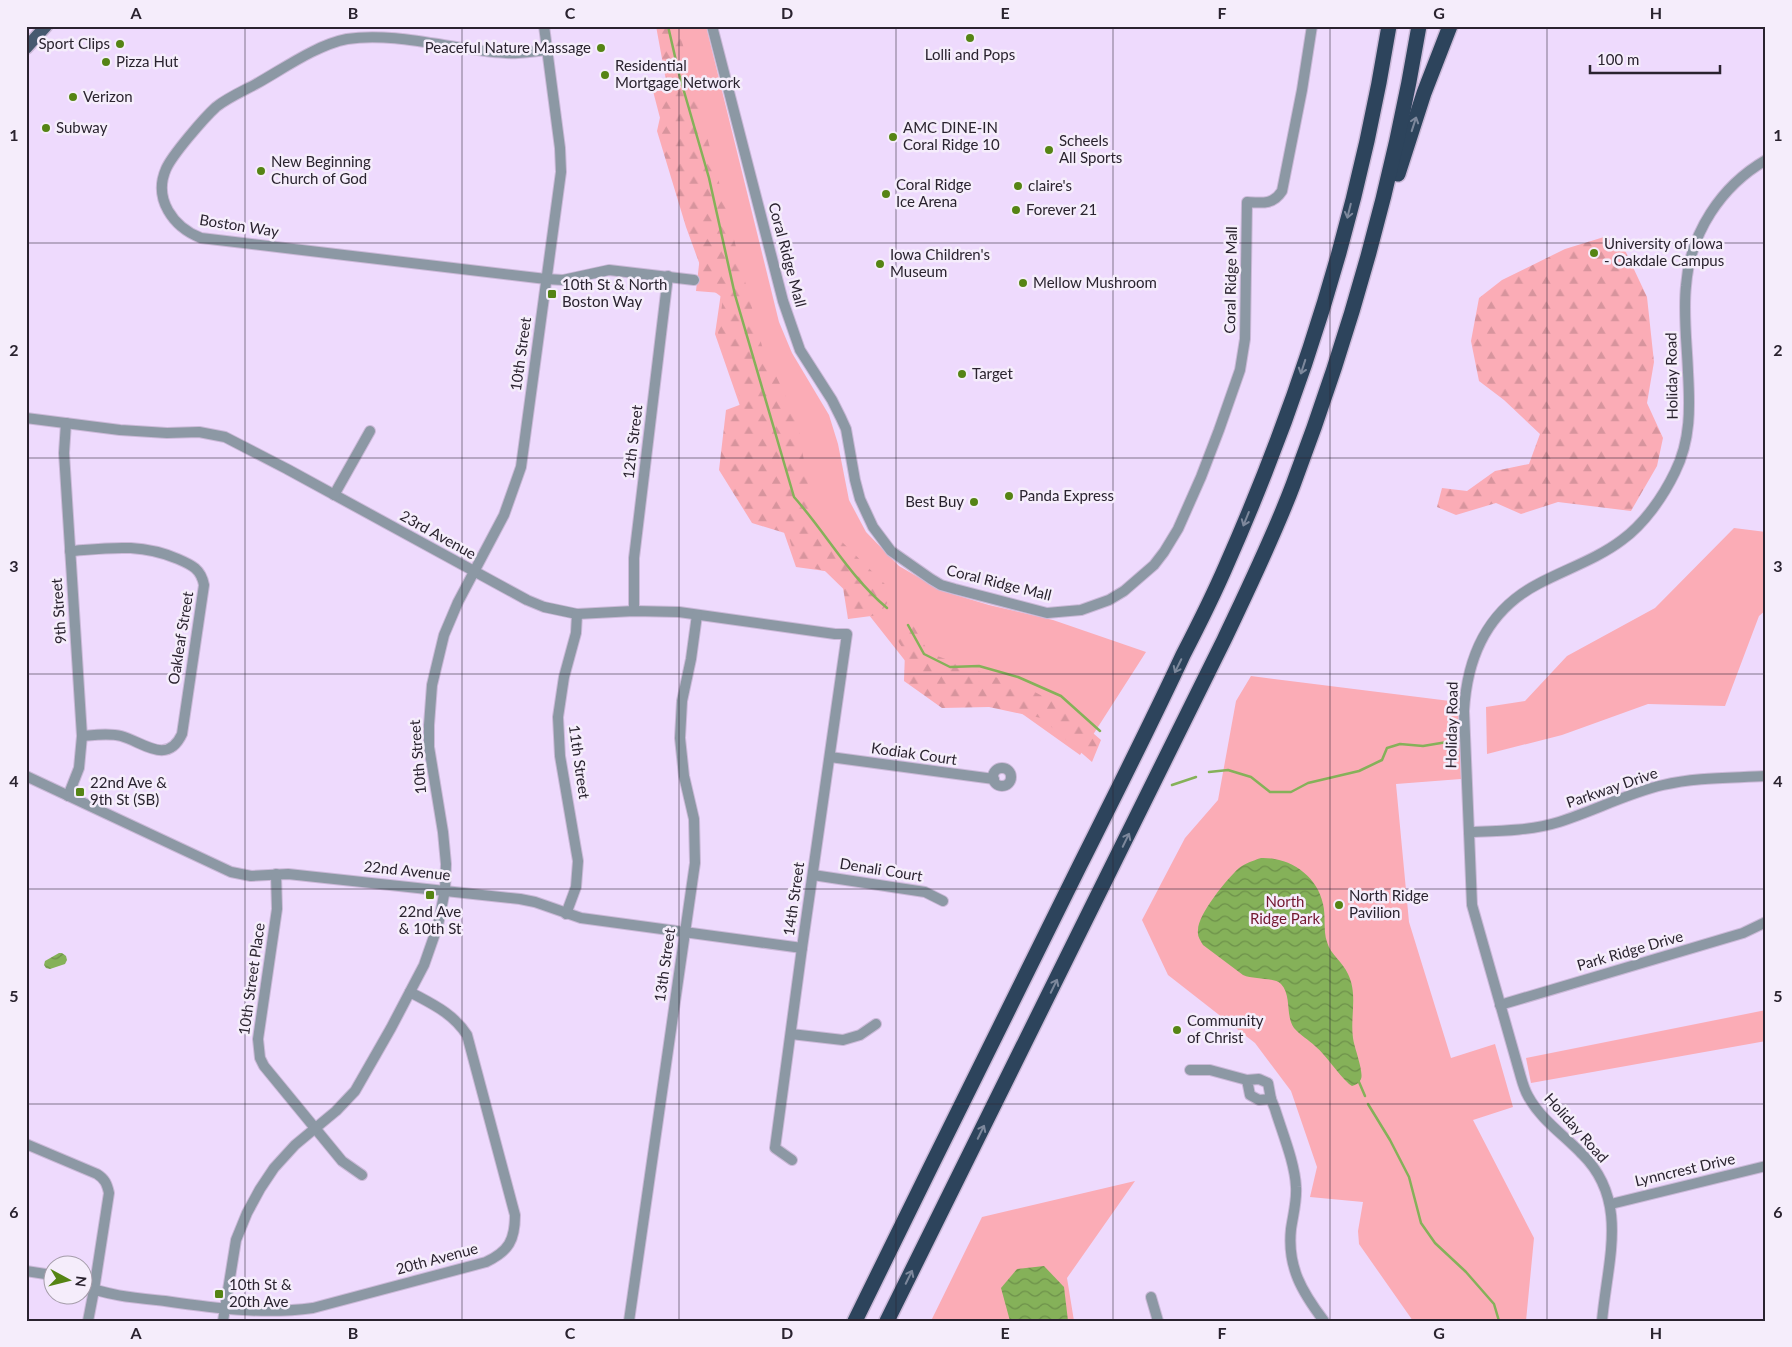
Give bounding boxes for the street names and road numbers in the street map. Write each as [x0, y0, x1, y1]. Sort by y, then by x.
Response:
street label: Coral Ridge Mall [765, 200, 811, 309]
street label: Boston Way [198, 210, 280, 240]
street label: Coral Ridge Mall [1220, 226, 1240, 334]
street label: 10th Street [506, 315, 534, 392]
street label: Holiday Road [1661, 332, 1681, 420]
street label: 12th Street [619, 403, 646, 480]
street label: 23rd Avenue [397, 506, 480, 562]
street label: Coral Ridge Mall [945, 560, 1054, 604]
street label: 9th Street [47, 577, 69, 645]
street label: Oakleaf Street [164, 589, 196, 686]
street label: Holiday Road [1441, 681, 1461, 769]
street label: 10th Street [405, 719, 429, 795]
street label: 11th Street [566, 724, 594, 801]
street label: Kodiak Court [870, 738, 959, 768]
street label: Parkway Drive [1564, 763, 1660, 811]
street label: Denali Court [838, 854, 924, 885]
street label: 22nd Avenue [363, 856, 451, 884]
street label: 14th Street [779, 860, 807, 937]
street label: 10th Street Place [234, 921, 268, 1036]
street label: 13th Street [650, 926, 678, 1003]
street label: Park Ridge Drive [1575, 926, 1685, 974]
street label: Holiday Road [1541, 1089, 1613, 1166]
street label: Lynncrest Drive [1633, 1149, 1737, 1189]
street label: 20th Avenue [394, 1238, 480, 1278]

